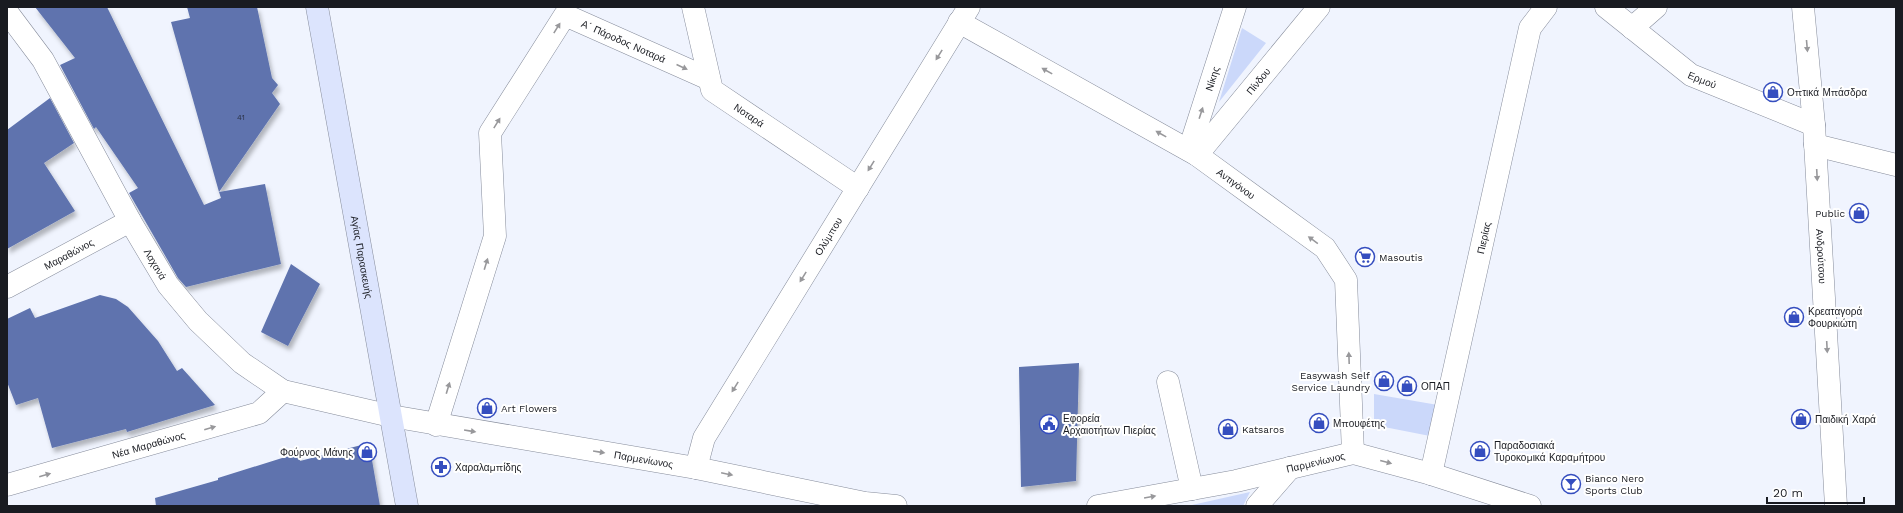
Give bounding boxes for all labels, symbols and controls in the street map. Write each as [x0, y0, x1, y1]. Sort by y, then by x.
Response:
street label: Α΄ Πάροδος Νοταρά [580, 18, 667, 65]
one-way arrow [553, 22, 560, 33]
one-way arrow [1803, 40, 1810, 52]
one-way arrow [935, 50, 943, 60]
one-way arrow [677, 64, 688, 70]
street label: Νίκης [1203, 65, 1222, 92]
street label: Πίνδου [1244, 66, 1273, 97]
one-way arrow [1041, 68, 1053, 74]
street label: Ερμού [1686, 69, 1718, 91]
shop icon: Οπτικά Μπάσδρα [1762, 81, 1784, 103]
place label: Οπτικά Μπάσδρα [1787, 87, 1867, 98]
street label: Νοταρά [732, 101, 766, 130]
one-way arrow [1198, 107, 1204, 119]
house number: 41 [237, 113, 245, 122]
one-way arrow [493, 117, 500, 129]
one-way arrow [1155, 131, 1166, 138]
one-way arrow [867, 161, 875, 171]
street label: Αντιγόνου [1215, 166, 1257, 201]
one-way arrow [1814, 169, 1820, 182]
shop icon: Public [1848, 202, 1870, 224]
place label: Public [1815, 208, 1845, 219]
street label: Αγίας Παρασκευής [349, 215, 374, 299]
street label: Ολύμπου [813, 215, 844, 257]
street label: Πιερίας [1475, 221, 1493, 255]
street label: Ανδρούτσου [1814, 229, 1828, 284]
one-way arrow [1308, 236, 1319, 244]
street label: Μαραθώνος [42, 237, 96, 272]
supermarket icon: Masoutis [1354, 246, 1376, 268]
street label: Λαχανά [142, 247, 169, 282]
place label: Masoutis [1379, 252, 1423, 263]
one-way arrow [484, 257, 490, 269]
one-way arrow [799, 272, 807, 282]
shop icon: Κρεαταγορά Φουρκιώτη [1783, 306, 1805, 328]
place label: Κρεαταγορά Φουρκιώτη [1808, 306, 1862, 329]
one-way arrow [1824, 341, 1830, 354]
one-way arrow [1345, 352, 1352, 364]
place label: Easywash Self Service Laundry [1292, 370, 1371, 393]
shop icon: Easywash Self Service Laundry [1373, 370, 1395, 392]
shop icon: ΟΠΑΠ [1396, 375, 1418, 397]
one-way arrow [445, 381, 451, 393]
place label: ΟΠΑΠ [1421, 381, 1450, 392]
one-way arrow [731, 382, 738, 393]
shop icon: Art Flowers [476, 397, 498, 419]
place label: Art Flowers [501, 403, 557, 414]
shop icon: Παιδική Χαρά [1790, 408, 1812, 430]
shop icon: Μπουφέτης [1308, 412, 1330, 434]
public building icon: Εφορεία Αρχαιοτήτων Πιερίας [1038, 413, 1060, 435]
place label: Εφορεία Αρχαιοτήτων Πιερίας [1063, 413, 1156, 436]
place label: Παιδική Χαρά [1815, 414, 1876, 425]
shop icon: Katsaros [1217, 418, 1239, 440]
place label: Μπουφέτης [1333, 418, 1385, 429]
place label: Katsaros [1242, 424, 1284, 435]
one-way arrow [204, 425, 216, 431]
one-way arrow [464, 428, 477, 434]
street label: Νέα Μαραθώνος [111, 429, 186, 461]
shop icon: Παραδοσιακά Τυροκομικά Καραμήτρου [1469, 440, 1491, 462]
place label: Παραδοσιακά Τυροκομικά Καραμήτρου [1494, 440, 1605, 463]
shop icon: Φούρνος Μάνης [356, 441, 378, 463]
place label: Φούρνος Μάνης [280, 447, 353, 458]
one-way arrow [593, 449, 605, 455]
street label: Παρμενίωνος [613, 449, 674, 470]
street label: Παρμενίωνος [1285, 450, 1346, 475]
pharmacy icon: Χαραλαμπίδης [430, 456, 452, 478]
one-way arrow [1380, 459, 1392, 465]
place label: Χαραλαμπίδης [455, 462, 521, 473]
one-way arrow [38, 471, 51, 477]
one-way arrow [721, 472, 733, 478]
bar icon: Bianco Nero Sports Club [1560, 473, 1582, 495]
place label: Bianco Nero Sports Club [1585, 473, 1644, 496]
scale bar [1767, 479, 1864, 505]
text: 20 m [1773, 486, 1803, 500]
one-way arrow [1144, 493, 1156, 499]

